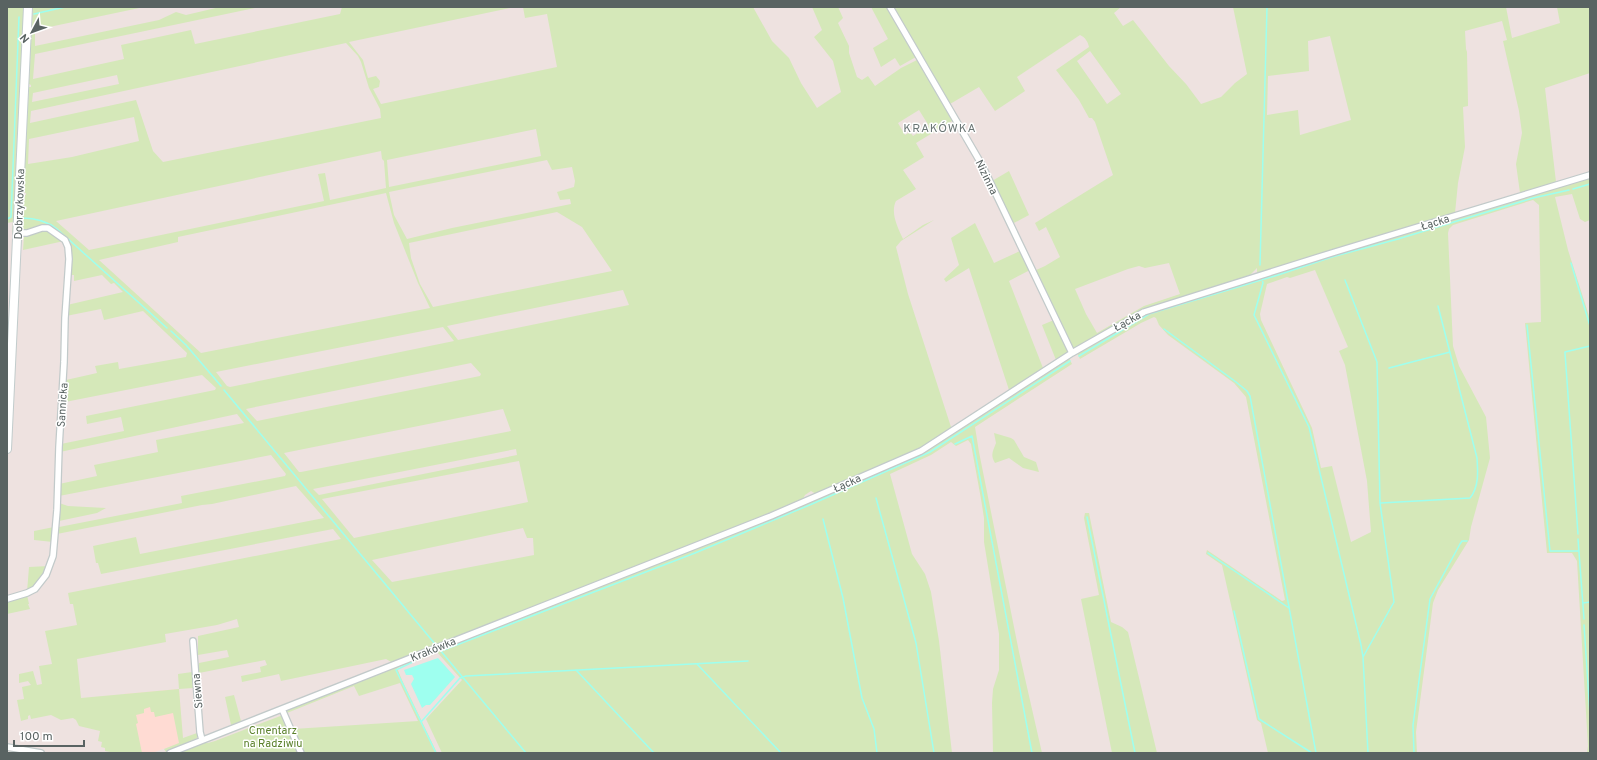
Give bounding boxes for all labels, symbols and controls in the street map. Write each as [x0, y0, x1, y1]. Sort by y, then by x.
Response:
north arrow [12, 12, 52, 52]
text: N [17, 30, 33, 45]
district label: KRAKÓWKA [903, 121, 977, 137]
street label: Nizinna [972, 158, 1001, 197]
street label: Dobrzykowska [12, 168, 28, 240]
street label: Łącka [1419, 212, 1451, 234]
street label: Łącka [1111, 309, 1144, 335]
street label: Sannicka [54, 382, 72, 428]
street label: Łącka [831, 472, 864, 496]
street label: Krakówka [409, 634, 458, 665]
street label: Siewna [189, 673, 206, 709]
scale bar [14, 722, 84, 748]
park label: Cmentarz na Radziwiu [243, 724, 303, 751]
text: 100 m [20, 729, 53, 745]

